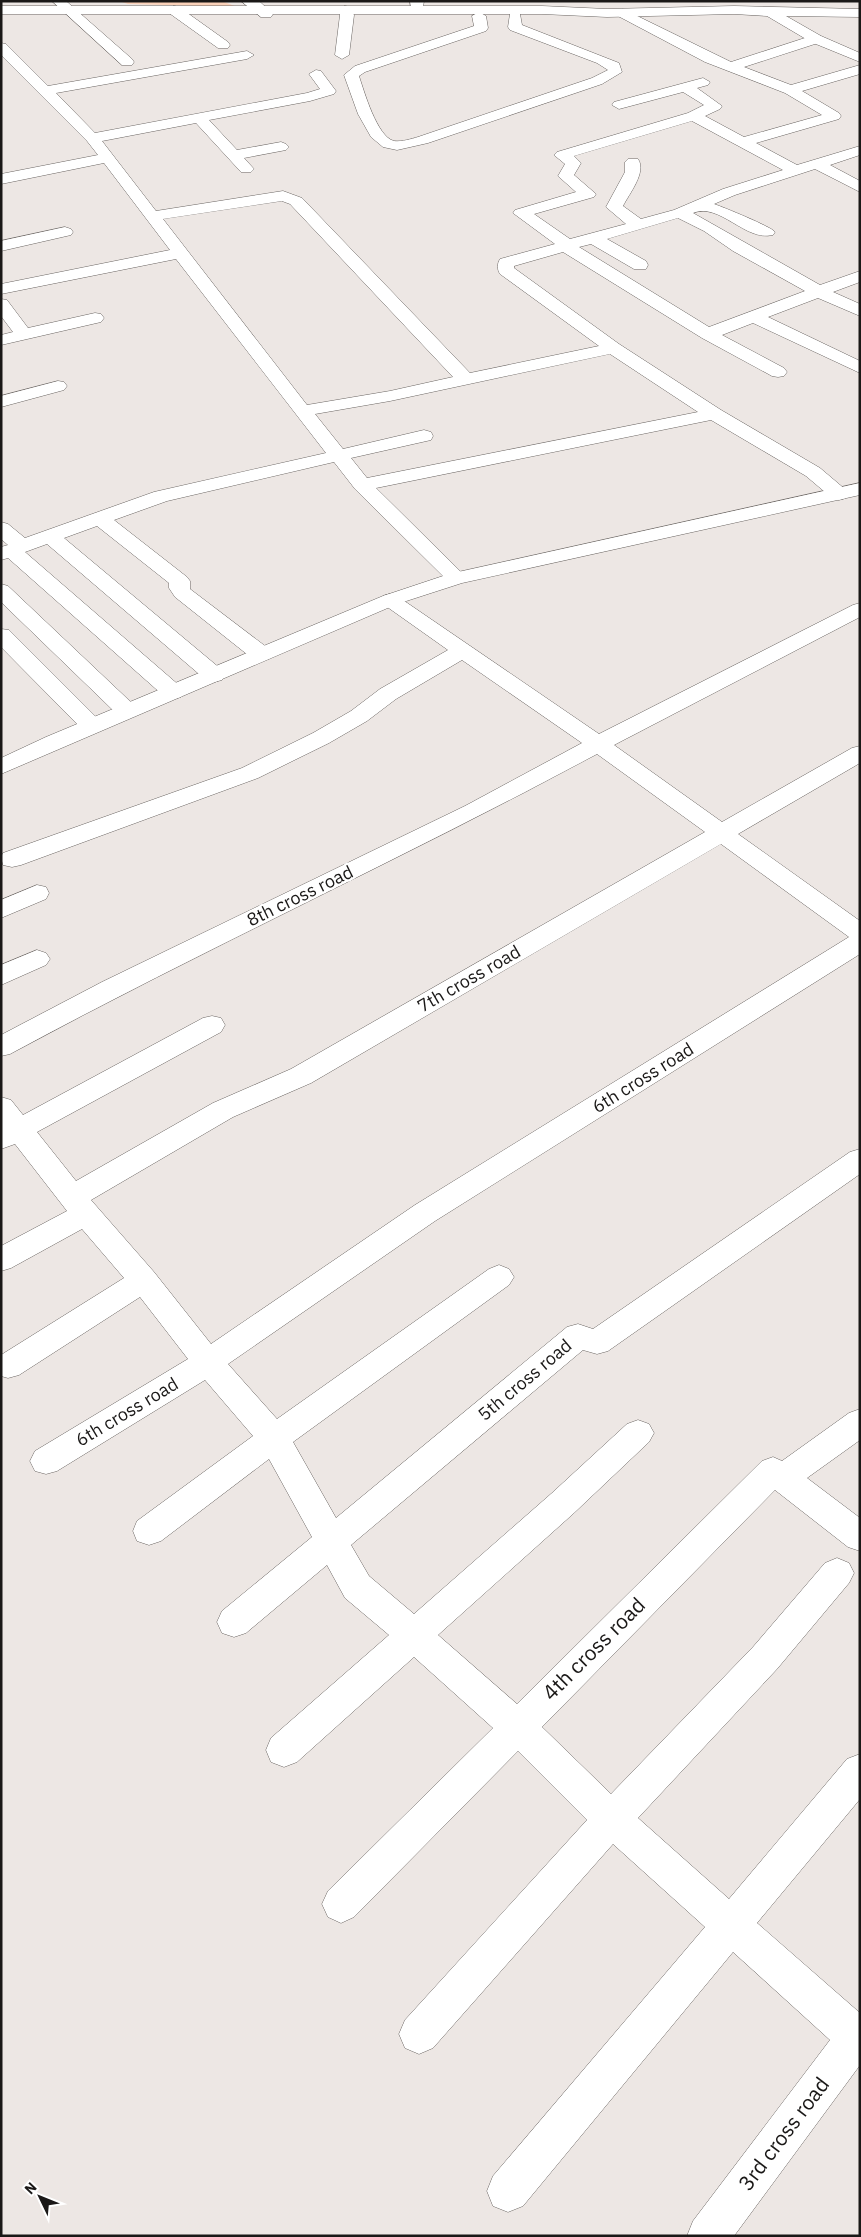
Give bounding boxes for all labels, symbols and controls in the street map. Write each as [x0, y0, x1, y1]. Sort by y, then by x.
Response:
street label: 8th cross road [243, 860, 357, 931]
street label: 7th cross road [413, 940, 525, 1017]
street label: 6th cross road [588, 1037, 698, 1118]
street label: 5th cross road [473, 1334, 576, 1426]
street label: 6th cross road [71, 1372, 182, 1451]
street label: 4th cross road [536, 1591, 651, 1706]
street label: 3rd cross road [731, 2071, 835, 2196]
north arrow [15, 2172, 65, 2222]
text: N [20, 2178, 41, 2198]

